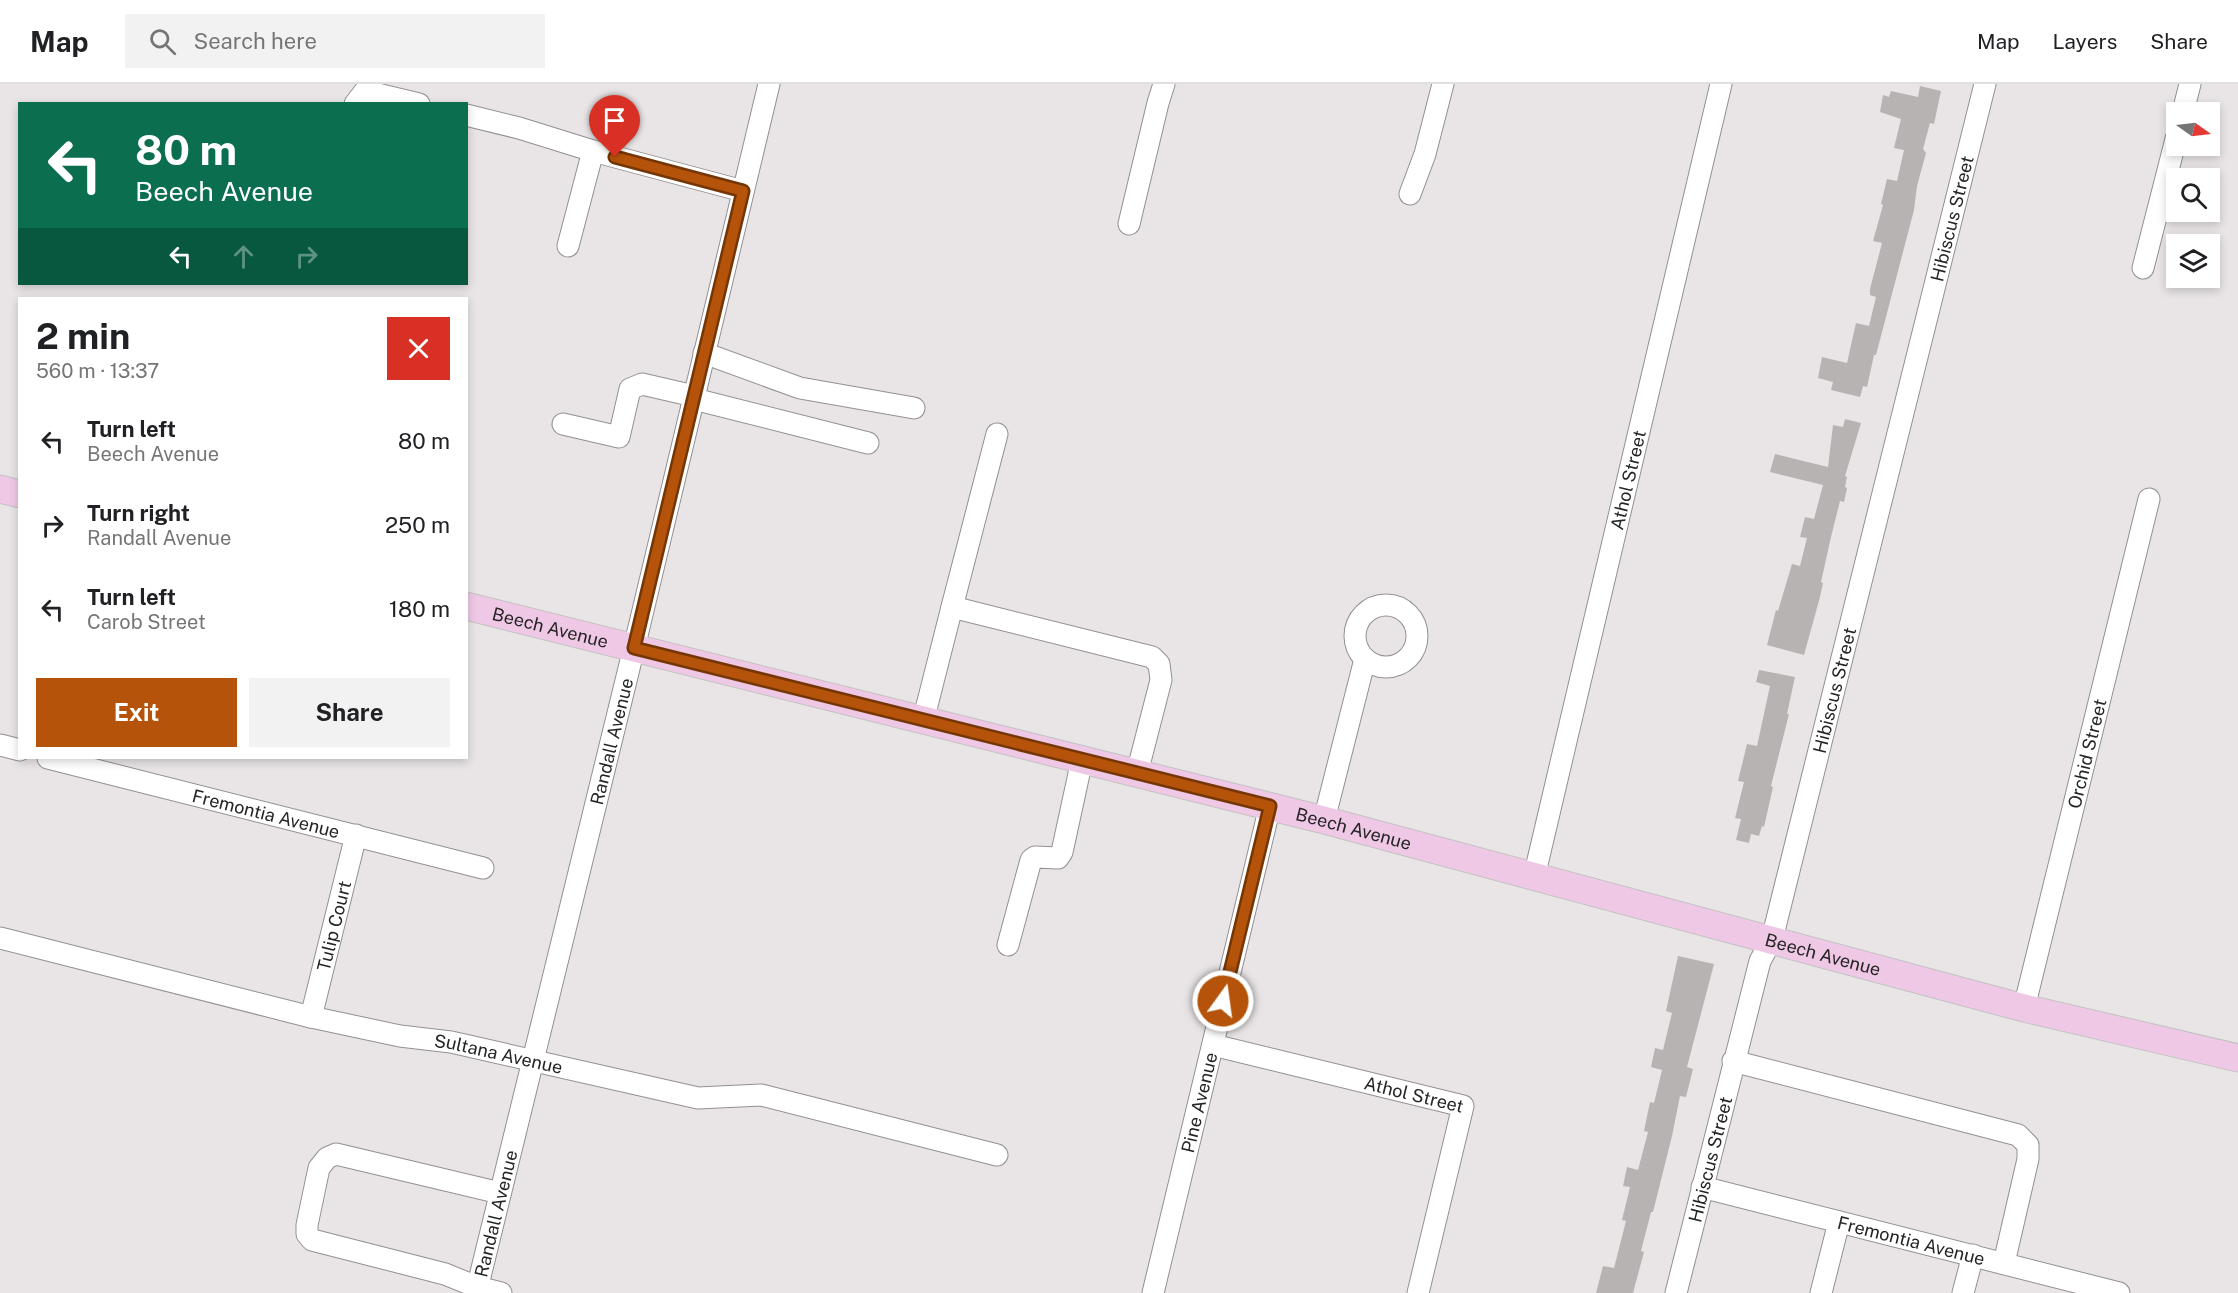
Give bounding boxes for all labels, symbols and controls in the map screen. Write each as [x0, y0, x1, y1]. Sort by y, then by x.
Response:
search box [125, 14, 545, 68]
text: Map [30, 25, 89, 58]
icon: search [146, 25, 179, 58]
text: Search here [194, 28, 317, 54]
text: Map [1977, 29, 2020, 54]
text: Layers [2053, 29, 2117, 54]
text: Share [2150, 29, 2208, 54]
pin [589, 95, 640, 157]
north arrow [2166, 102, 2220, 156]
map controls [2166, 102, 2220, 288]
icon: arrive [598, 104, 631, 137]
text: 80 m [135, 125, 237, 174]
icon: left [36, 126, 114, 204]
street label: Hibiscus Street [1926, 153, 1977, 284]
button: search [2166, 168, 2220, 222]
text: Beech Avenue [135, 175, 313, 207]
button: layers [2166, 234, 2220, 288]
icon: left [164, 240, 197, 273]
icon: ahead [227, 240, 260, 273]
icon: right [290, 240, 323, 273]
text: 2 min [36, 315, 130, 357]
button: close [387, 317, 450, 380]
text: 560 m · 13:37 [36, 359, 159, 383]
text: Turn left [87, 416, 176, 442]
icon: left [36, 425, 69, 458]
text: 80 m [398, 428, 450, 454]
street label: Athol Street [1606, 428, 1650, 532]
text: Beech Avenue [87, 442, 219, 466]
text: Turn right [87, 500, 190, 526]
icon: right [36, 509, 69, 542]
text: 250 m [385, 512, 450, 538]
text: Randall Avenue [87, 526, 231, 550]
text: Turn left [87, 584, 176, 610]
icon: left [36, 593, 69, 626]
text: 180 m [389, 596, 450, 622]
street label: Beech Avenue [490, 602, 611, 652]
text: Carob Street [87, 610, 206, 634]
street label: Hibiscus Street [1808, 625, 1860, 755]
street label: Randall Avenue [585, 676, 637, 807]
button: Exit [36, 678, 237, 747]
button: Share [249, 678, 450, 747]
street label: Orchid Street [2063, 697, 2110, 811]
street label: Fremontia Avenue [190, 784, 342, 842]
street label: Beech Avenue [1294, 803, 1414, 854]
street label: Tulip Court [312, 879, 355, 973]
street label: Beech Avenue [1763, 928, 1883, 980]
position arrow [1191, 969, 1255, 1033]
street label: Sultana Avenue [433, 1030, 565, 1077]
street label: Pine Avenue [1177, 1050, 1221, 1155]
street label: Athol Street [1362, 1072, 1466, 1116]
street label: Hibiscus Street [1684, 1094, 1736, 1224]
street label: Randall Avenue [470, 1148, 521, 1279]
street label: Fremontia Avenue [1835, 1211, 1987, 1269]

